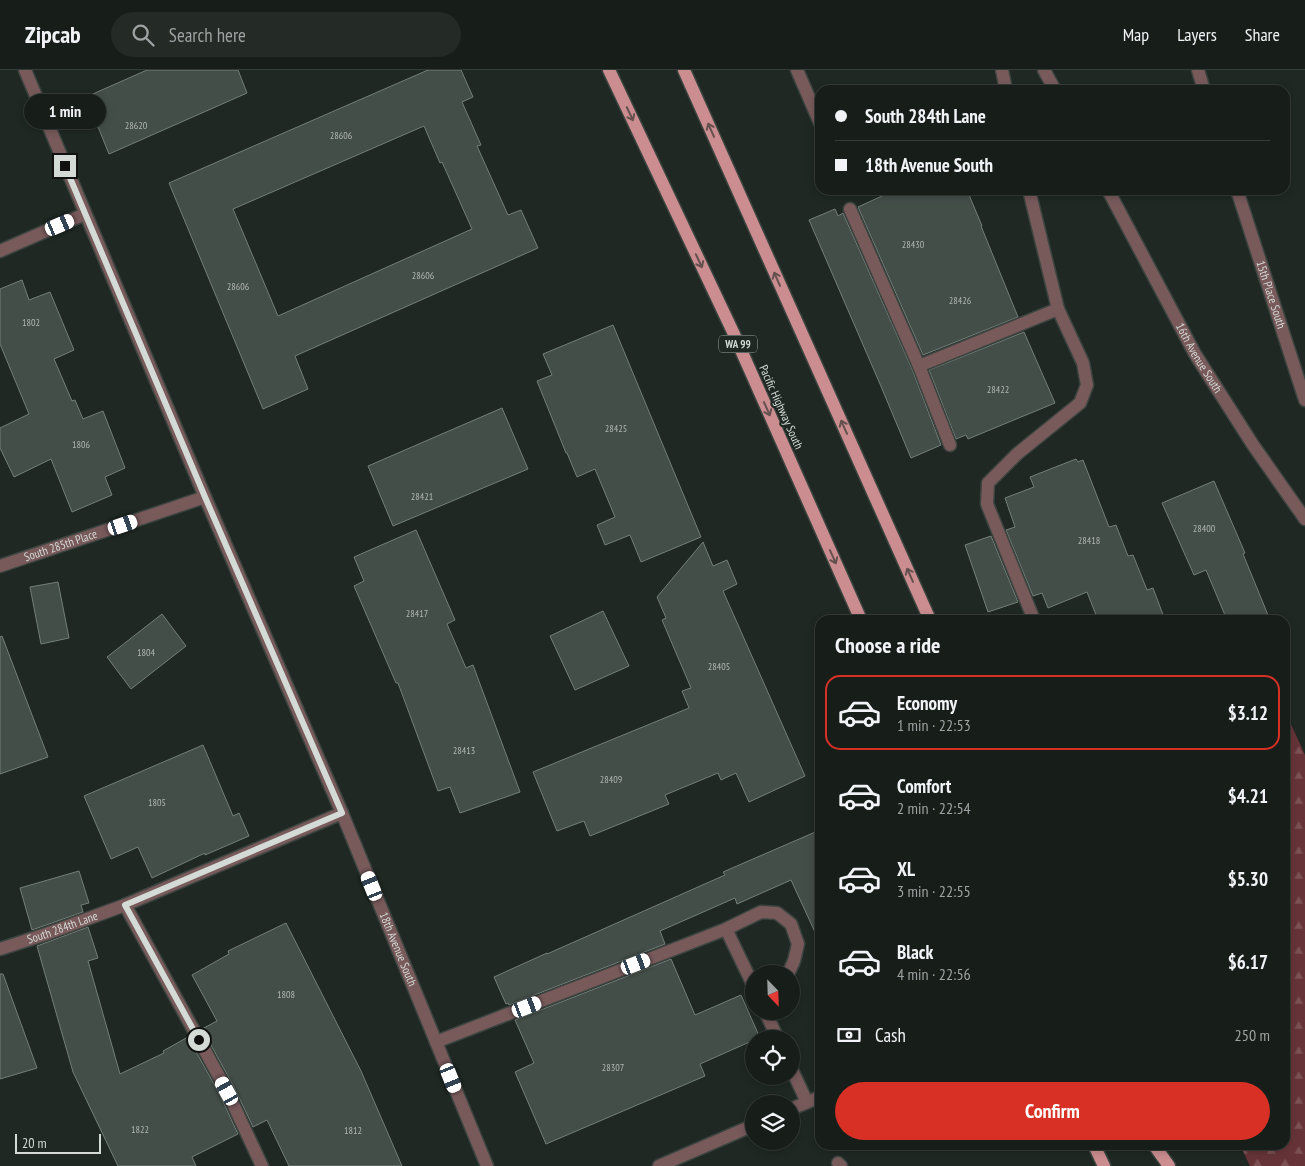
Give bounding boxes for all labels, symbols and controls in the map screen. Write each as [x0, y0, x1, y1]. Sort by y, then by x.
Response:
search box [111, 12, 461, 57]
text: Zipcab [25, 19, 81, 50]
icon: search [129, 21, 157, 49]
text: Search here [169, 23, 246, 47]
text: Map [1123, 23, 1149, 46]
text: Layers [1177, 23, 1217, 46]
text: Share [1245, 23, 1280, 46]
callout: 1 min [24, 93, 106, 128]
text: 1 min [49, 101, 81, 121]
text: South 284th Lane [865, 104, 986, 128]
one-way arrow [626, 106, 635, 121]
house number: 28620 [125, 119, 148, 132]
one-way arrow [706, 123, 716, 138]
house number: 28606 [330, 129, 353, 142]
text: 18th Avenue South [865, 153, 993, 177]
route end [54, 155, 76, 177]
car [43, 212, 76, 238]
house number: 28430 [902, 238, 925, 251]
one-way arrow [694, 253, 704, 268]
street label: 15th Place South [1253, 259, 1289, 330]
house number: 28606 [412, 269, 435, 282]
one-way arrow [772, 272, 782, 287]
house number: 28606 [227, 280, 250, 293]
house number: 28426 [949, 294, 972, 307]
house number: 1802 [22, 316, 40, 329]
street label: 16th Avenue South [1173, 320, 1226, 395]
road number: WA 99 [719, 336, 757, 352]
street label: Pacific Highway South [756, 362, 807, 451]
house number: 28422 [987, 383, 1009, 396]
one-way arrow [762, 401, 772, 416]
one-way arrow [838, 420, 848, 435]
house number: 28425 [605, 422, 627, 435]
house number: 1806 [72, 438, 91, 451]
house number: 28421 [411, 490, 433, 503]
car [106, 513, 139, 537]
house number: 28400 [1193, 522, 1216, 535]
street label: South 285th Place [22, 526, 99, 564]
house number: 28418 [1078, 534, 1100, 547]
one-way arrow [828, 549, 838, 564]
one-way arrow [904, 568, 914, 583]
house number: 28417 [406, 607, 428, 620]
text: Choose a ride [835, 631, 940, 659]
house number: 1804 [137, 646, 156, 659]
house number: 28405 [708, 660, 730, 673]
icon: car [837, 690, 882, 735]
text: Economy [897, 691, 957, 715]
text: $3.12 [1228, 701, 1268, 725]
text: 1 min · 22:53 [897, 715, 971, 735]
house number: 28413 [453, 744, 475, 757]
house number: 28409 [600, 773, 622, 786]
icon: car [837, 773, 882, 818]
text: Comfort [897, 774, 951, 798]
text: $4.21 [1228, 784, 1268, 808]
house number: 1805 [148, 796, 166, 809]
text: 2 min · 22:54 [897, 798, 971, 818]
icon: car [837, 856, 882, 901]
text: XL [897, 857, 915, 881]
text: $5.30 [1228, 867, 1268, 891]
car [359, 869, 384, 903]
text: 3 min · 22:55 [897, 881, 971, 901]
street label: South 284th Lane [25, 908, 100, 947]
street label: 18th Avenue South [376, 910, 420, 988]
icon: car [837, 939, 882, 984]
text: Black [897, 940, 933, 964]
text: $6.17 [1228, 950, 1268, 974]
car [619, 952, 652, 976]
text: 4 min · 22:56 [897, 964, 971, 984]
north arrow [745, 965, 800, 1020]
map controls [745, 965, 800, 1150]
house number: 1808 [277, 988, 295, 1001]
car [510, 995, 543, 1019]
icon: cash [835, 1021, 863, 1049]
text: Cash [875, 1023, 906, 1047]
text: 250 m [1235, 1025, 1270, 1045]
route start [188, 1029, 210, 1051]
button: locate [745, 1030, 800, 1085]
car [438, 1061, 463, 1095]
house number: 28307 [602, 1061, 624, 1074]
car [213, 1074, 240, 1108]
button: Confirm [835, 1082, 1270, 1140]
button: layers [745, 1095, 800, 1150]
house number: 1822 [131, 1123, 149, 1136]
house number: 1812 [344, 1124, 362, 1137]
scale bar [15, 1131, 101, 1154]
text: 20 m [22, 1134, 47, 1152]

